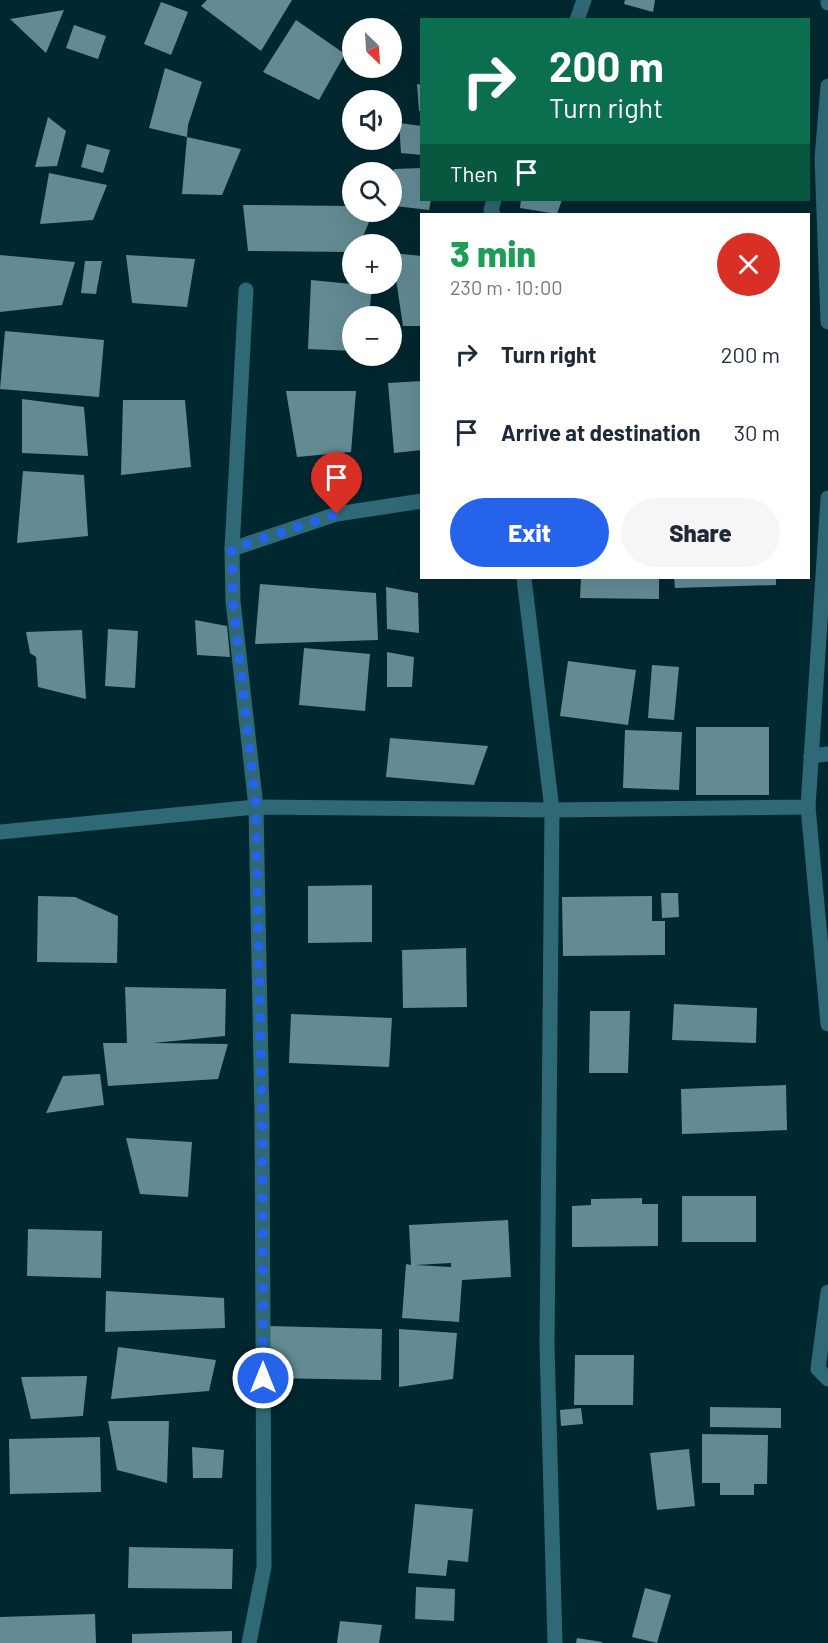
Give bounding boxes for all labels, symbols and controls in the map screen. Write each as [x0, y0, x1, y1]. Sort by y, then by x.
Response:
north arrow [342, 18, 402, 78]
map controls [342, 18, 402, 366]
text: 200 m [549, 40, 664, 90]
icon: right [450, 42, 528, 120]
button: sound [342, 90, 402, 150]
text: Turn right [549, 91, 663, 123]
icon: arrive [510, 156, 543, 189]
text: Then [450, 160, 498, 186]
button: search [342, 162, 402, 222]
text: 3 min [450, 231, 536, 274]
button: close [717, 233, 780, 296]
button: + [342, 234, 402, 294]
text: 230 m · 10:00 [450, 275, 563, 299]
button: − [342, 306, 402, 366]
icon: right [450, 338, 483, 371]
text: Turn right [501, 341, 596, 367]
text: 200 m [721, 341, 780, 367]
icon: arrive [450, 416, 483, 449]
text: Arrive at destination [501, 419, 700, 445]
text: 30 m [734, 419, 780, 445]
pin [311, 452, 362, 514]
icon: arrive [320, 461, 353, 494]
button: Exit [450, 498, 609, 567]
button: Share [621, 498, 780, 567]
position arrow [231, 1346, 295, 1410]

